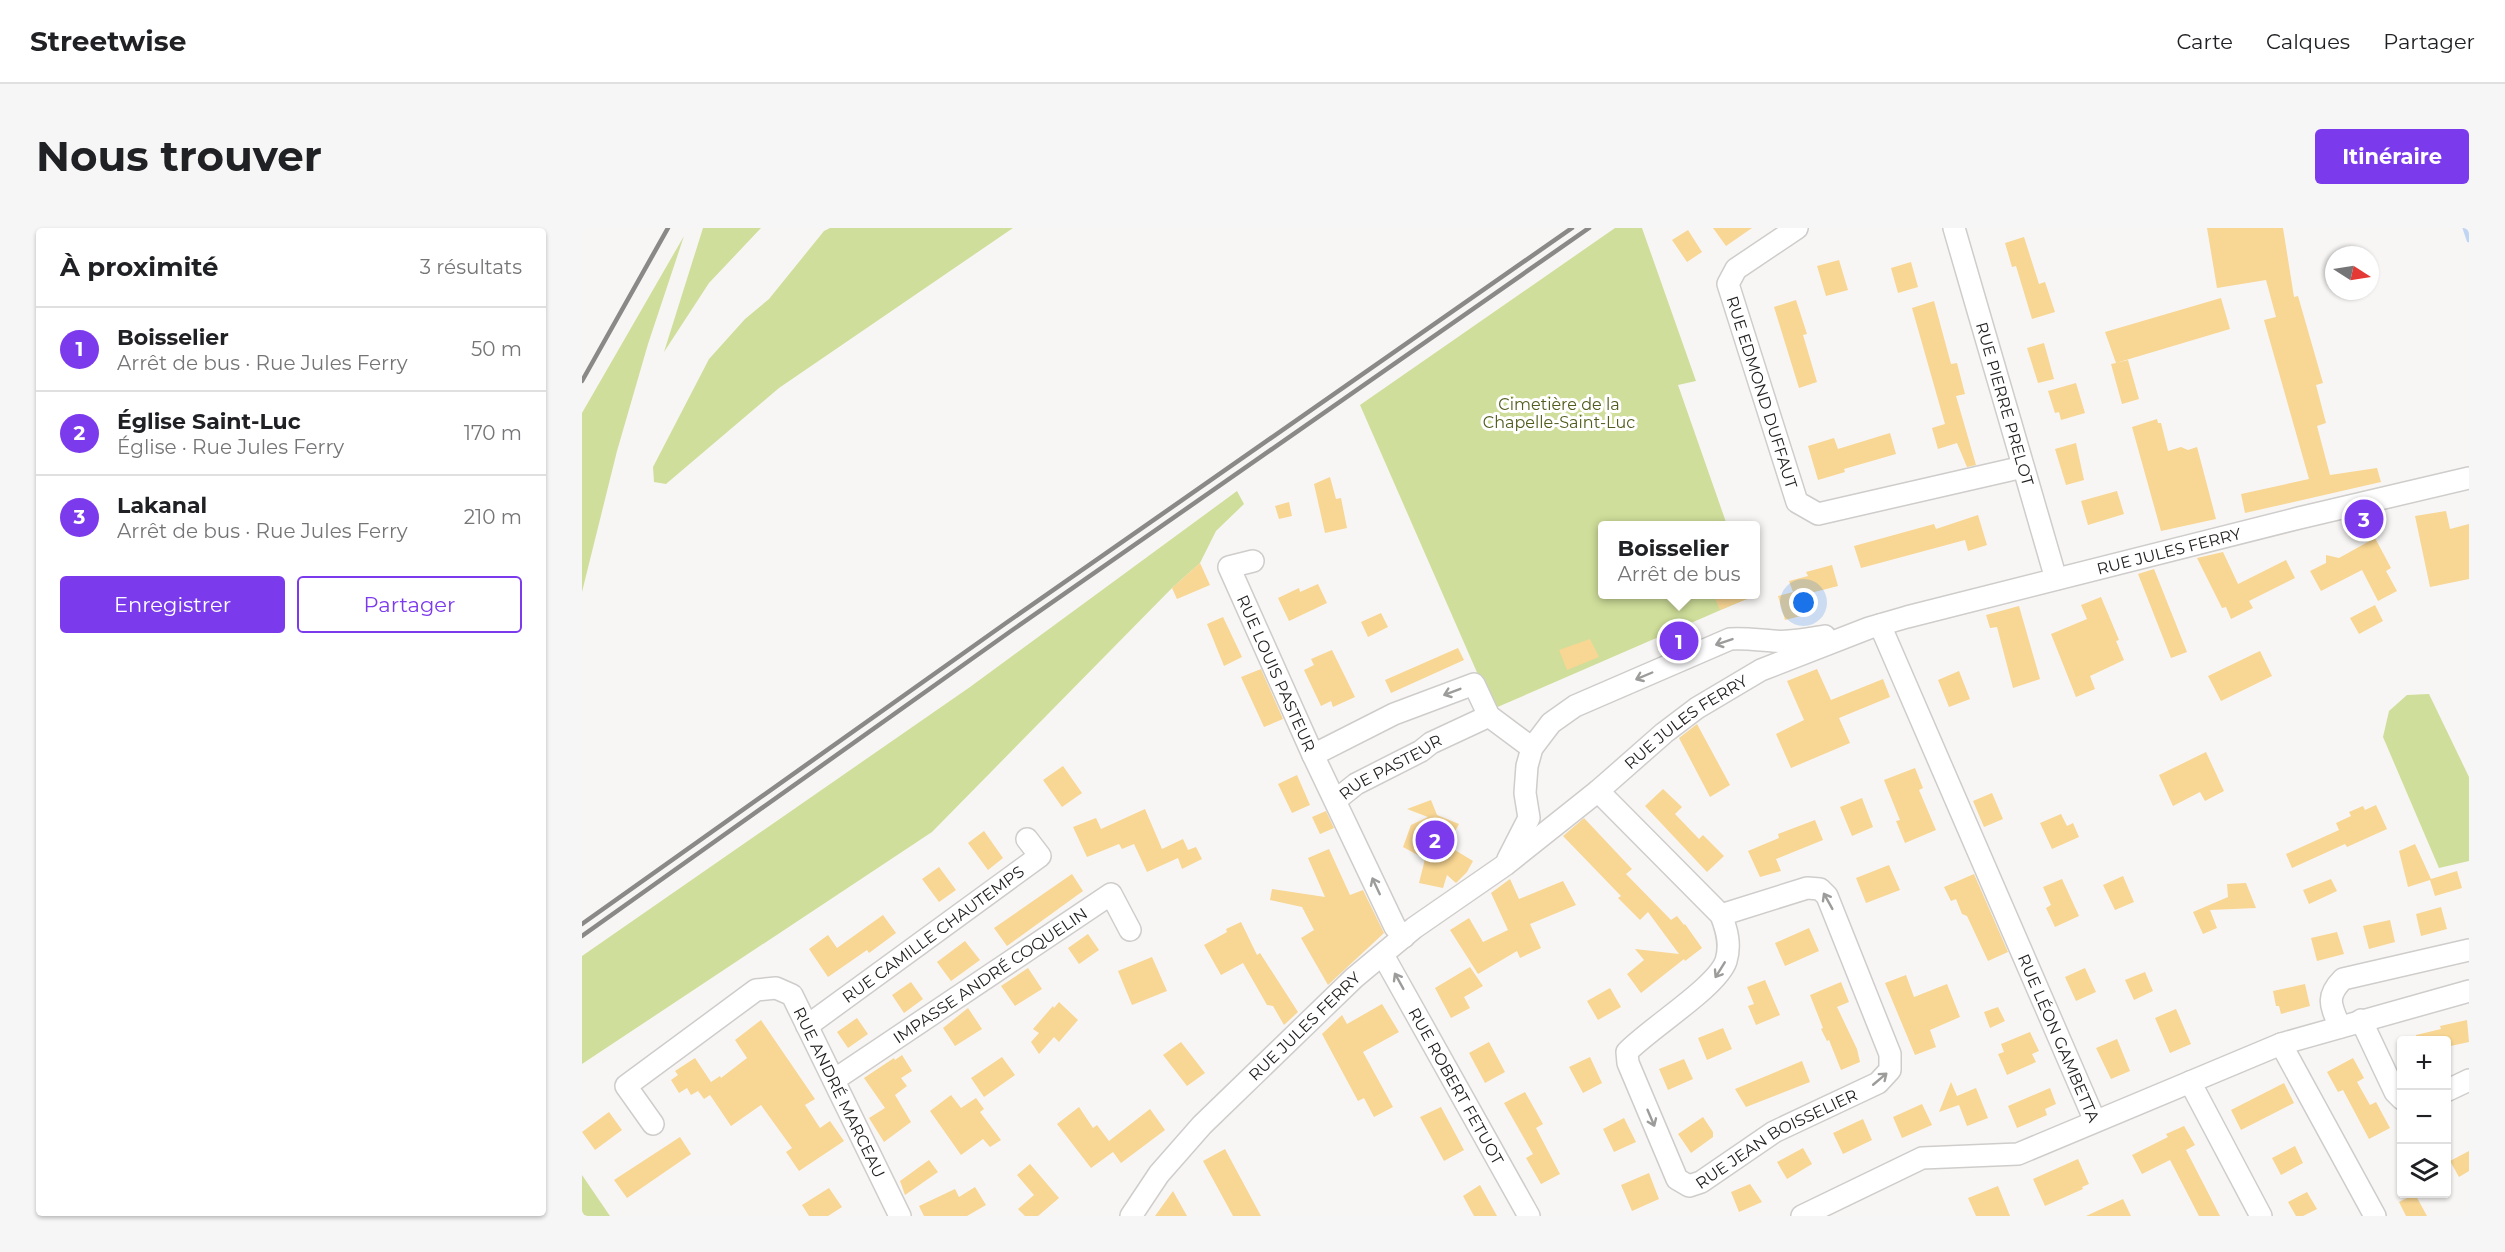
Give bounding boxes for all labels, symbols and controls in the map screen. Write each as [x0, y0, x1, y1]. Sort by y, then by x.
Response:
text: Streetwise [30, 24, 186, 58]
text: Carte [2176, 29, 2233, 54]
text: Calques [2266, 29, 2350, 54]
text: Partager [2383, 29, 2475, 54]
button: Itinéraire [2315, 129, 2469, 184]
text: Nous trouver [36, 130, 322, 182]
north arrow [2325, 246, 2379, 300]
text: À proximité [60, 251, 219, 283]
text: 3 résultats [420, 255, 522, 279]
street label: RUE EDMOND DUFFAUT [1722, 294, 1801, 492]
street label: RUE PIERRE PRELOT [1972, 320, 2038, 489]
text: Boisselier [117, 324, 229, 351]
text: 1 [76, 337, 83, 361]
text: 50 m [471, 337, 522, 361]
text: Arrêt de bus · Rue Jules Ferry [117, 351, 408, 375]
park label: Cimetière de la Chapelle-Saint-Luc [1483, 395, 1635, 432]
text: Église Saint-Luc [117, 408, 301, 435]
text: 2 [74, 421, 85, 445]
text: 170 m [464, 421, 522, 445]
text: Église · Rue Jules Ferry [117, 435, 344, 459]
text: Lakanal [117, 492, 207, 519]
pin: 3 [2344, 496, 2384, 542]
text: 3 [74, 505, 85, 529]
text: 210 m [464, 505, 522, 529]
text: Arrêt de bus · Rue Jules Ferry [117, 519, 408, 543]
popup [1598, 521, 1760, 599]
street label: RUE JULES FERRY [2095, 524, 2244, 579]
text: Boisselier [1617, 535, 1729, 562]
text: Arrêt de bus [1617, 562, 1741, 586]
button: Enregistrer [60, 576, 285, 633]
button: Partager [297, 576, 522, 633]
your location [1789, 588, 1818, 617]
street label: RUE LOUIS PASTEUR [1233, 592, 1319, 755]
pin: 1 [1660, 618, 1698, 664]
one-way arrow [1715, 637, 1734, 648]
street label: RUE JULES FERRY [1621, 671, 1752, 773]
one-way arrow [1635, 671, 1653, 682]
one-way arrow [1444, 687, 1462, 698]
street label: RUE PASTEUR [1335, 730, 1445, 804]
pin: 2 [1416, 818, 1454, 862]
street label: RUE CAMILLE CHAUTEMPS [839, 862, 1028, 1007]
one-way arrow [1369, 877, 1381, 895]
one-way arrow [1822, 893, 1834, 910]
street label: IMPASSE ANDRÉ COQUELIN [890, 904, 1091, 1047]
street label: RUE LÉON GAMBETTA [2014, 951, 2103, 1126]
one-way arrow [1713, 962, 1726, 979]
street label: RUE JULES FERRY [1245, 968, 1365, 1085]
one-way arrow [1393, 973, 1405, 990]
street label: RUE ANDRÉ MARCEAU [789, 1004, 889, 1181]
street label: RUE ROBERT FETUOT [1404, 1004, 1508, 1169]
map controls [2397, 1036, 2451, 1198]
button: + [2397, 1036, 2451, 1090]
one-way arrow [1872, 1072, 1887, 1086]
street label: RUE JEAN BOISSELIER [1692, 1085, 1860, 1193]
button: − [2397, 1090, 2451, 1144]
one-way arrow [1646, 1108, 1657, 1127]
button: layers [2397, 1144, 2451, 1198]

